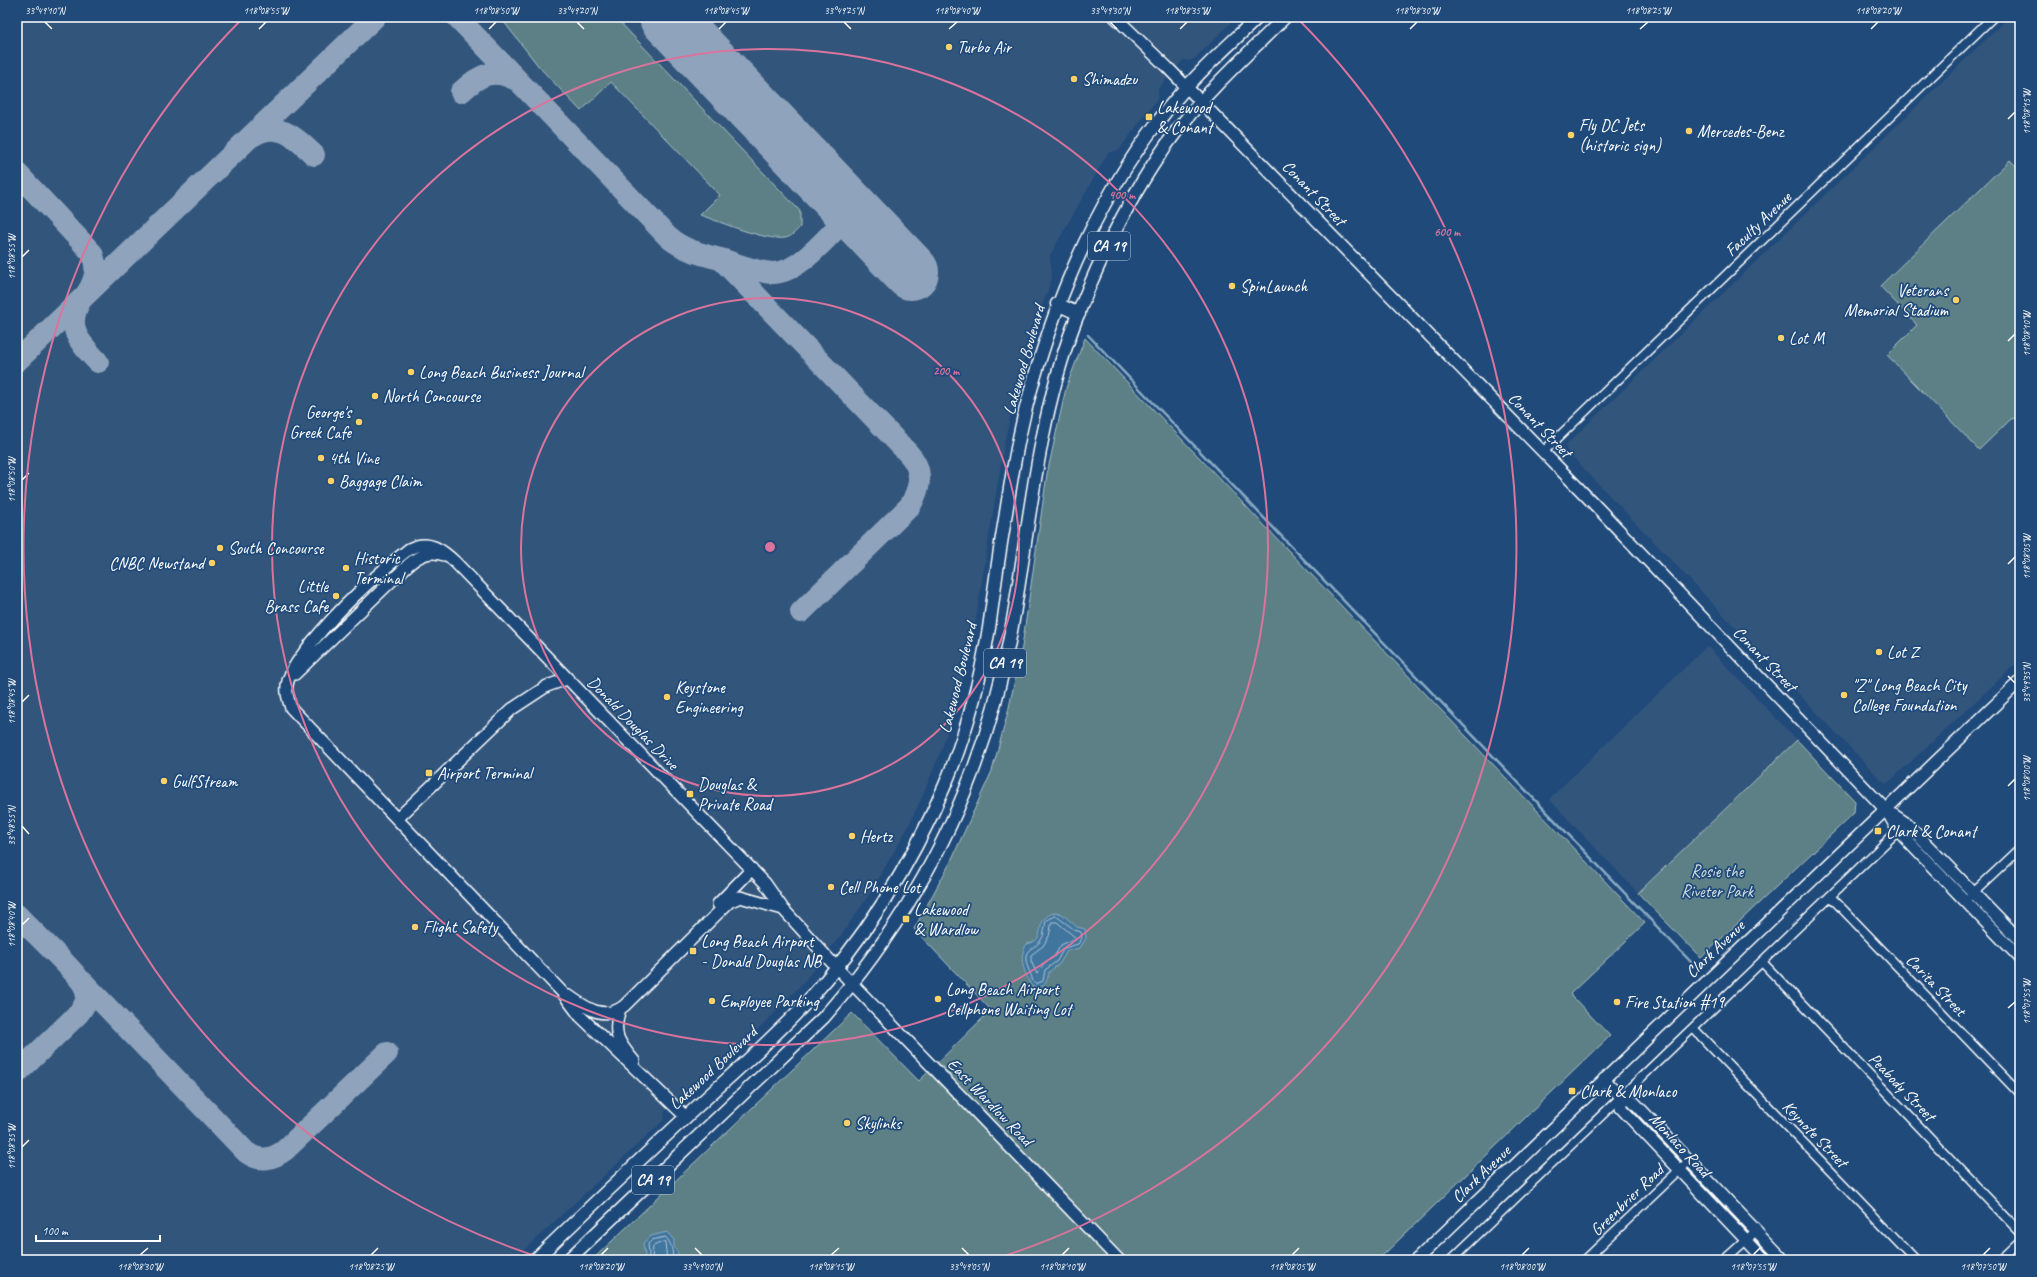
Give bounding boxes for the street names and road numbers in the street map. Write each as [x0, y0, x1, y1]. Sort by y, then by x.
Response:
street label: Conant Street [1278, 156, 1352, 232]
street label: Faculty Avenue [1720, 186, 1797, 261]
road number: CA 19 [1088, 232, 1130, 260]
street label: Lakewood Boulevard [998, 301, 1050, 417]
street label: Conant Street [1504, 388, 1578, 464]
street label: Lakewood Boulevard [934, 619, 982, 735]
street label: Conant Street [1729, 622, 1803, 698]
road number: CA 19 [984, 649, 1026, 677]
street label: Donald Douglas Drive [583, 672, 684, 775]
street label: Clark Avenue [1681, 915, 1750, 982]
street label: Carita Street [1901, 950, 1972, 1022]
street label: Lakewood Boulevard [665, 1020, 763, 1114]
street label: Peabody Street [1864, 1048, 1941, 1127]
street label: East Wardlow Road [943, 1054, 1039, 1152]
street label: Keynote Street [1778, 1096, 1854, 1174]
street label: Monlaco Road [1645, 1108, 1717, 1183]
street label: Clark Avenue [1447, 1140, 1516, 1207]
street label: Greenbrier Road [1586, 1158, 1670, 1240]
road number: CA 19 [632, 1166, 674, 1194]

